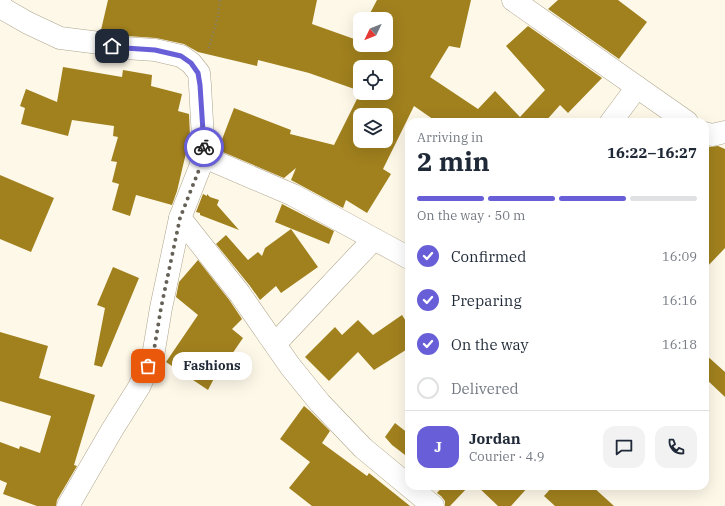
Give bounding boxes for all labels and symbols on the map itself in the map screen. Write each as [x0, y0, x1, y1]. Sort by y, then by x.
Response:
north arrow [353, 12, 393, 52]
pin [95, 29, 129, 63]
courier [184, 127, 224, 167]
pin [131, 349, 165, 383]
callout: Fashions [172, 352, 252, 380]

